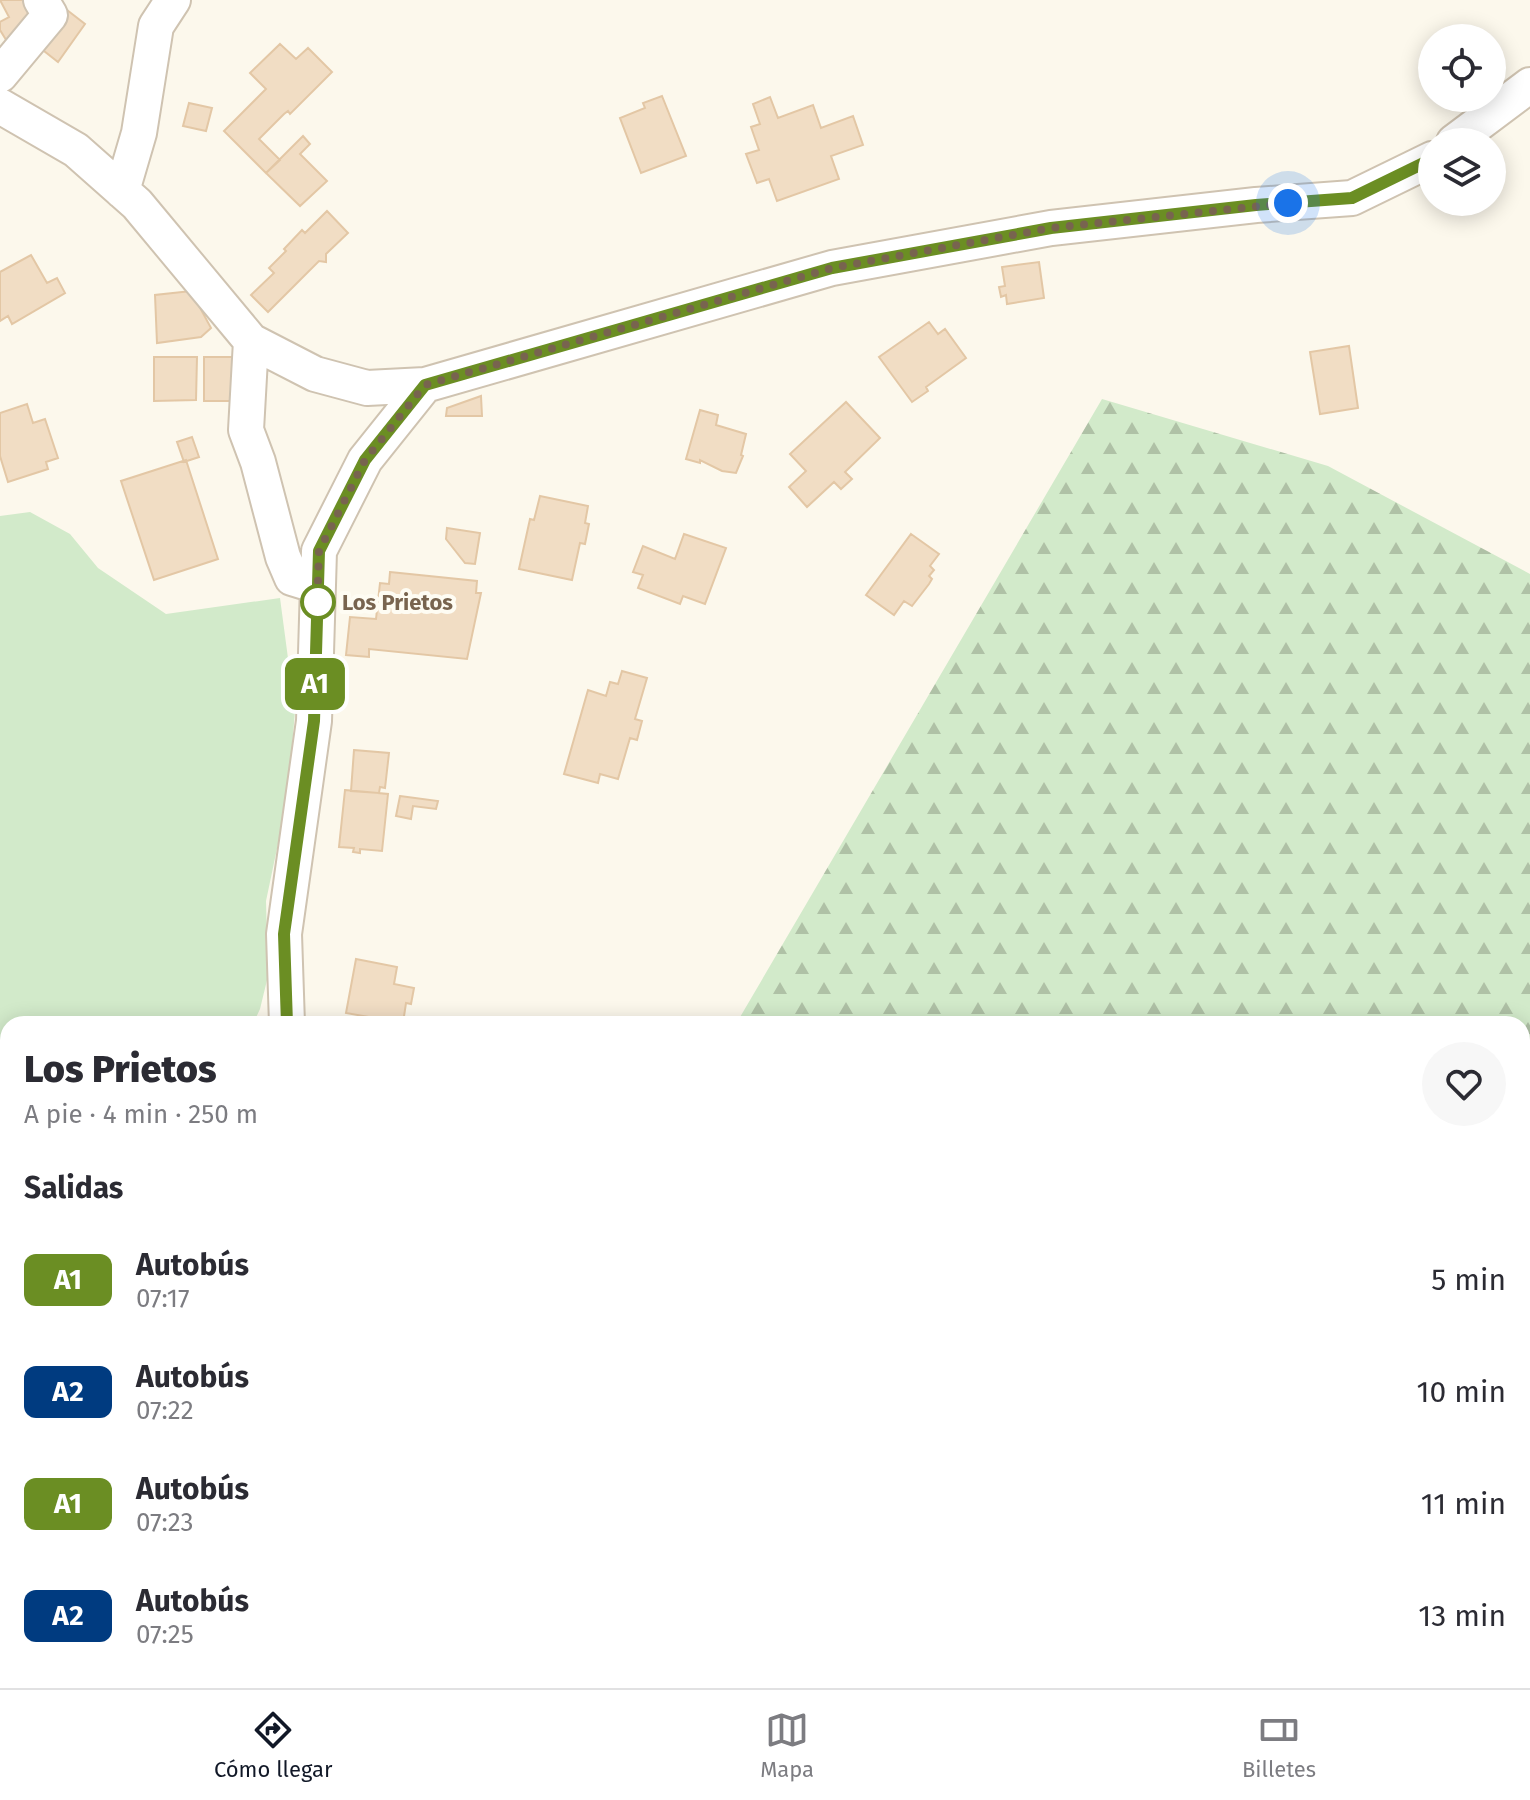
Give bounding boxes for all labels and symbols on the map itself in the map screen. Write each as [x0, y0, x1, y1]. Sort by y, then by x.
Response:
your location [1268, 183, 1308, 223]
marker: Los Prietos [301, 585, 335, 619]
place label: Los Prietos [342, 589, 453, 616]
line badge: A1 [279, 658, 351, 710]

